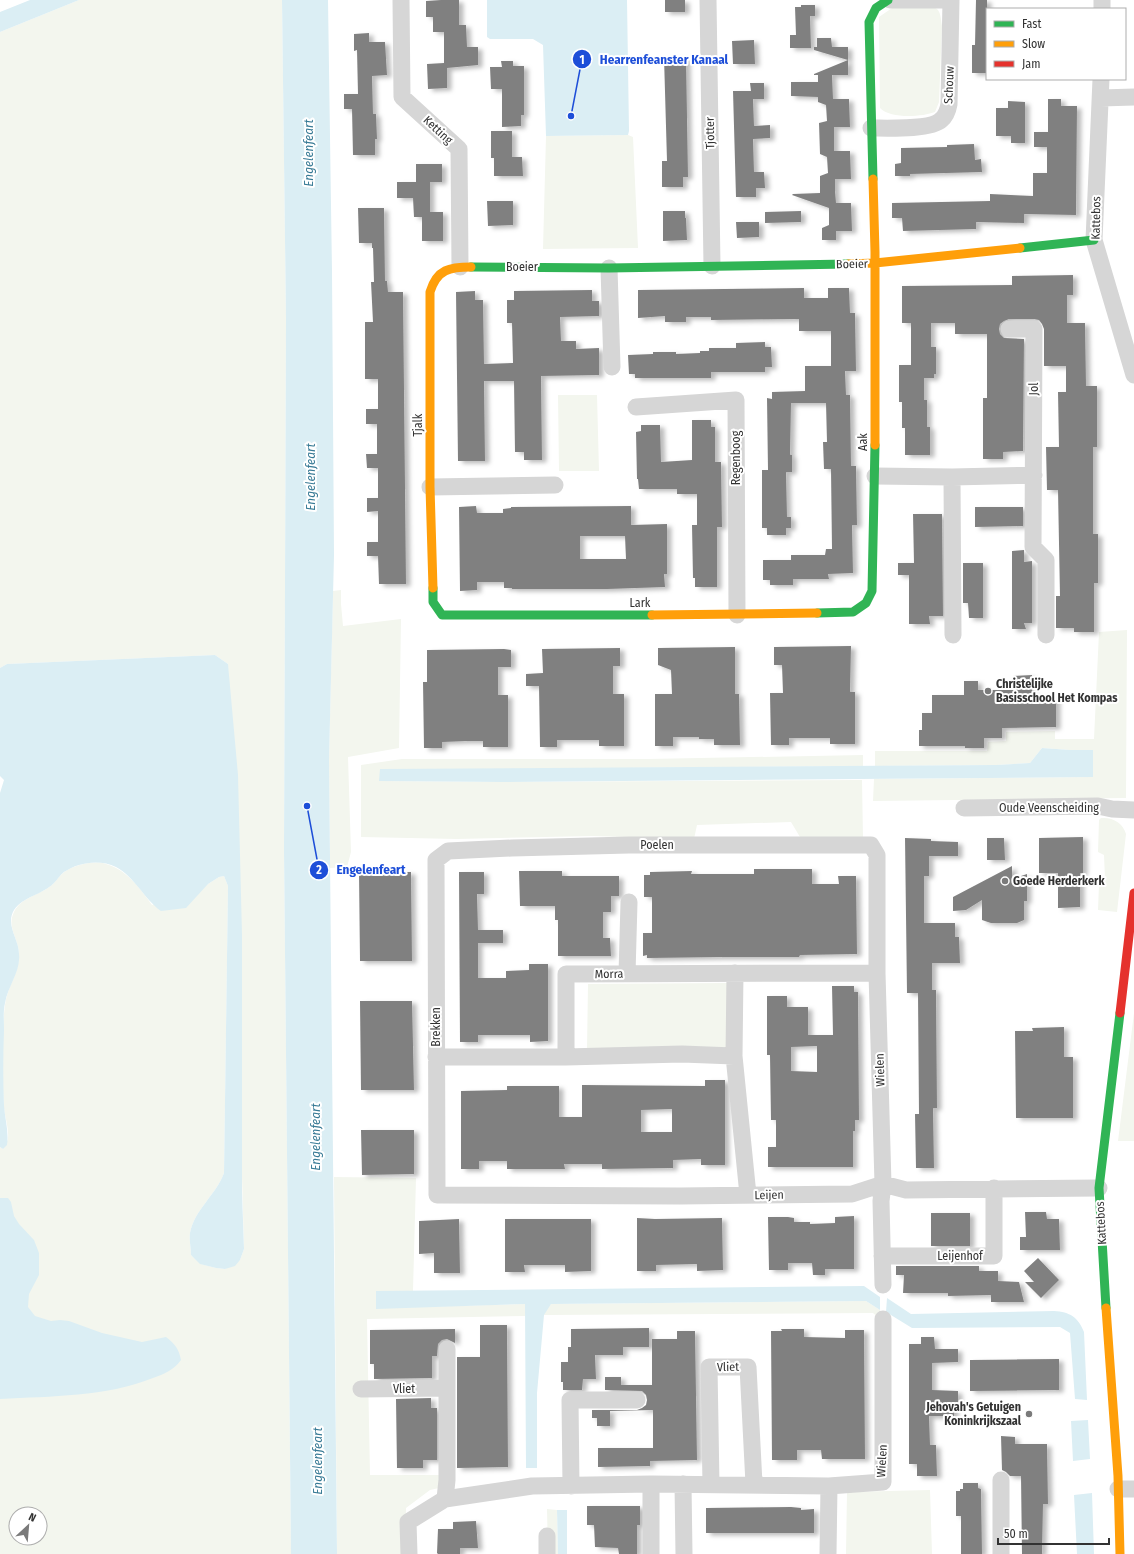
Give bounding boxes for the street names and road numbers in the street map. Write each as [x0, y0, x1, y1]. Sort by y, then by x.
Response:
street label: Schouw [941, 66, 957, 104]
street label: Ketting [420, 113, 456, 147]
street label: Tjotter [703, 116, 717, 149]
street label: Kattebos [1089, 196, 1103, 240]
street label: Boeier [836, 257, 869, 271]
street label: Boeier [506, 260, 539, 274]
street label: Jol [1027, 383, 1041, 395]
street label: Tjalk [411, 413, 425, 436]
street label: Regenboog [729, 430, 743, 485]
street label: Aak [856, 433, 870, 451]
street label: Lark [630, 596, 651, 610]
street label: Oude Veenscheiding [999, 801, 1099, 815]
street label: Poelen [640, 838, 674, 852]
street label: Morra [595, 967, 624, 981]
street label: Brekken [429, 1007, 443, 1047]
street label: Wielen [872, 1053, 888, 1087]
street label: Leijen [754, 1188, 784, 1202]
street label: Kattebos [1093, 1201, 1109, 1245]
street label: Leijenhof [937, 1249, 984, 1263]
street label: Vliet [717, 1360, 739, 1374]
street label: Vliet [393, 1382, 415, 1396]
street label: Wielen [874, 1444, 890, 1478]

